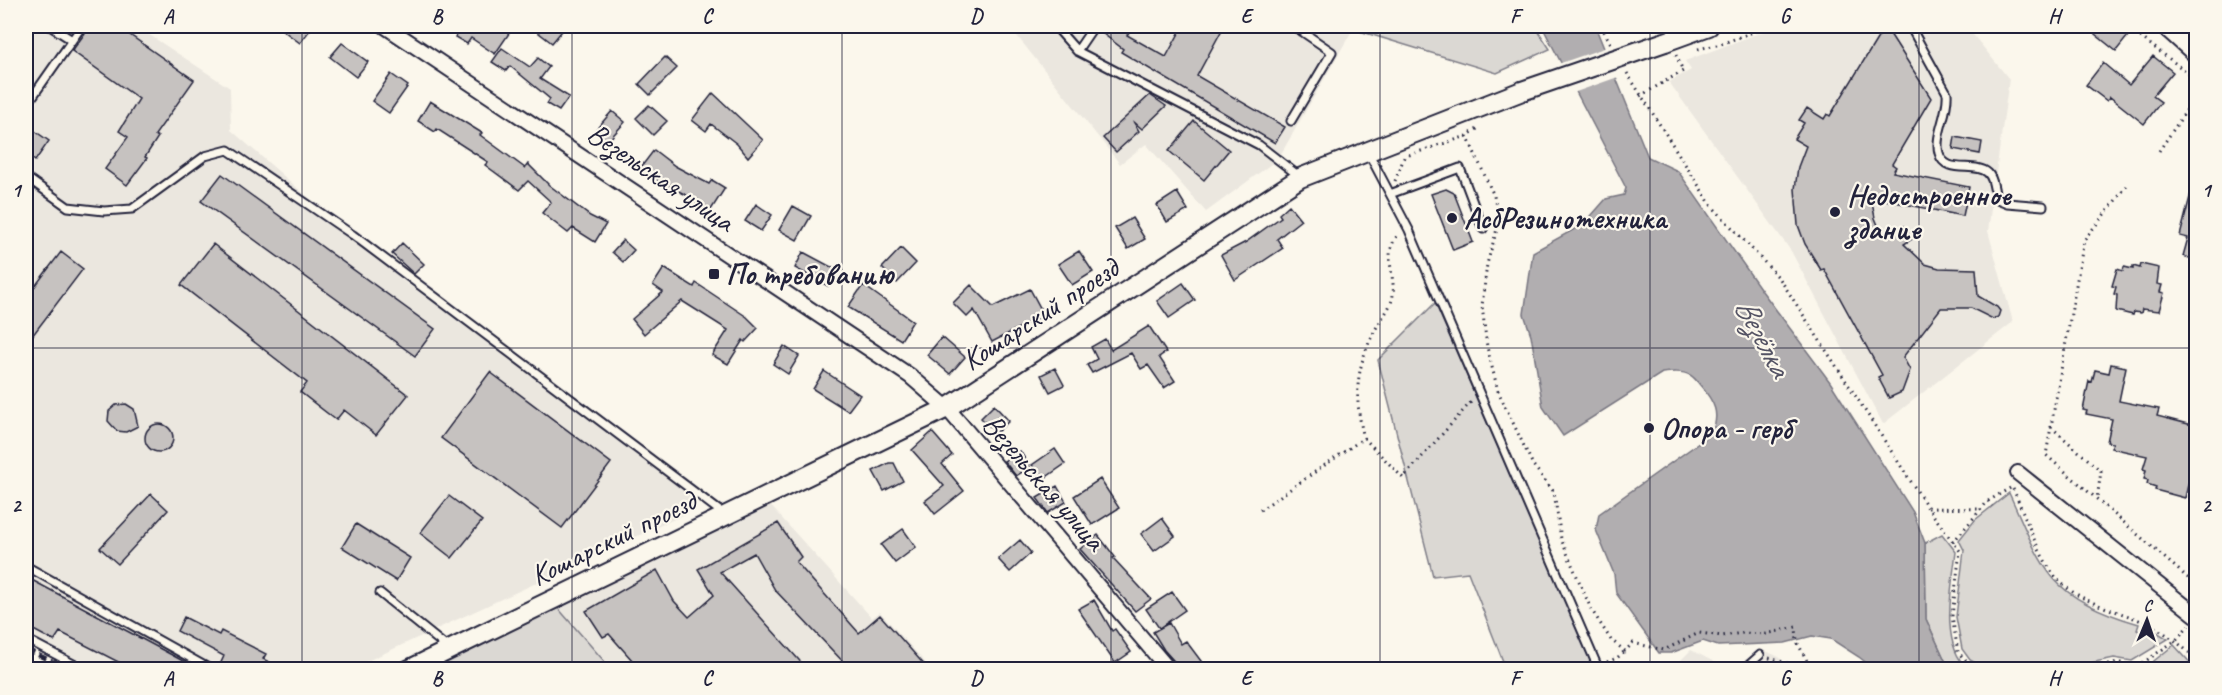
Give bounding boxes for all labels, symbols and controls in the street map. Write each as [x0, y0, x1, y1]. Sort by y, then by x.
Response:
text: A [163, 4, 175, 29]
text: B [432, 4, 444, 29]
text: C [702, 4, 714, 29]
text: D [970, 4, 984, 29]
text: E [1241, 4, 1255, 29]
text: F [1510, 4, 1524, 29]
text: G [1780, 4, 1793, 29]
text: H [2048, 4, 2063, 29]
street label: Везельская улица [580, 114, 743, 241]
place label: Недостроенное здание [1844, 176, 2013, 249]
text: 1 [12, 178, 23, 203]
text: 1 [2202, 178, 2213, 203]
place label: АсбРезинотехника [1464, 199, 1669, 237]
marker: Недостроенное здание [1828, 205, 1842, 219]
marker: АсбРезинотехника [1445, 211, 1459, 225]
street label: Кошарский проезд [954, 248, 1128, 379]
place label: По требованию [726, 255, 896, 293]
marker: По требованию [707, 267, 721, 281]
water label: Везёлка [1725, 291, 1802, 386]
street label: Везельская улица [974, 406, 1115, 560]
place label: Опора - герб [1661, 409, 1799, 447]
marker: Опора - герб [1642, 421, 1656, 435]
street label: Кошарский проезд [524, 481, 704, 594]
text: 2 [12, 493, 23, 518]
text: 2 [2202, 493, 2213, 518]
north arrow [2117, 590, 2177, 650]
text: С [2143, 596, 2154, 616]
text: A [163, 666, 175, 691]
text: B [432, 666, 444, 691]
text: C [702, 666, 714, 691]
text: D [970, 666, 984, 691]
text: E [1241, 666, 1255, 691]
text: F [1510, 666, 1524, 691]
text: G [1780, 666, 1793, 691]
text: H [2048, 666, 2063, 691]

